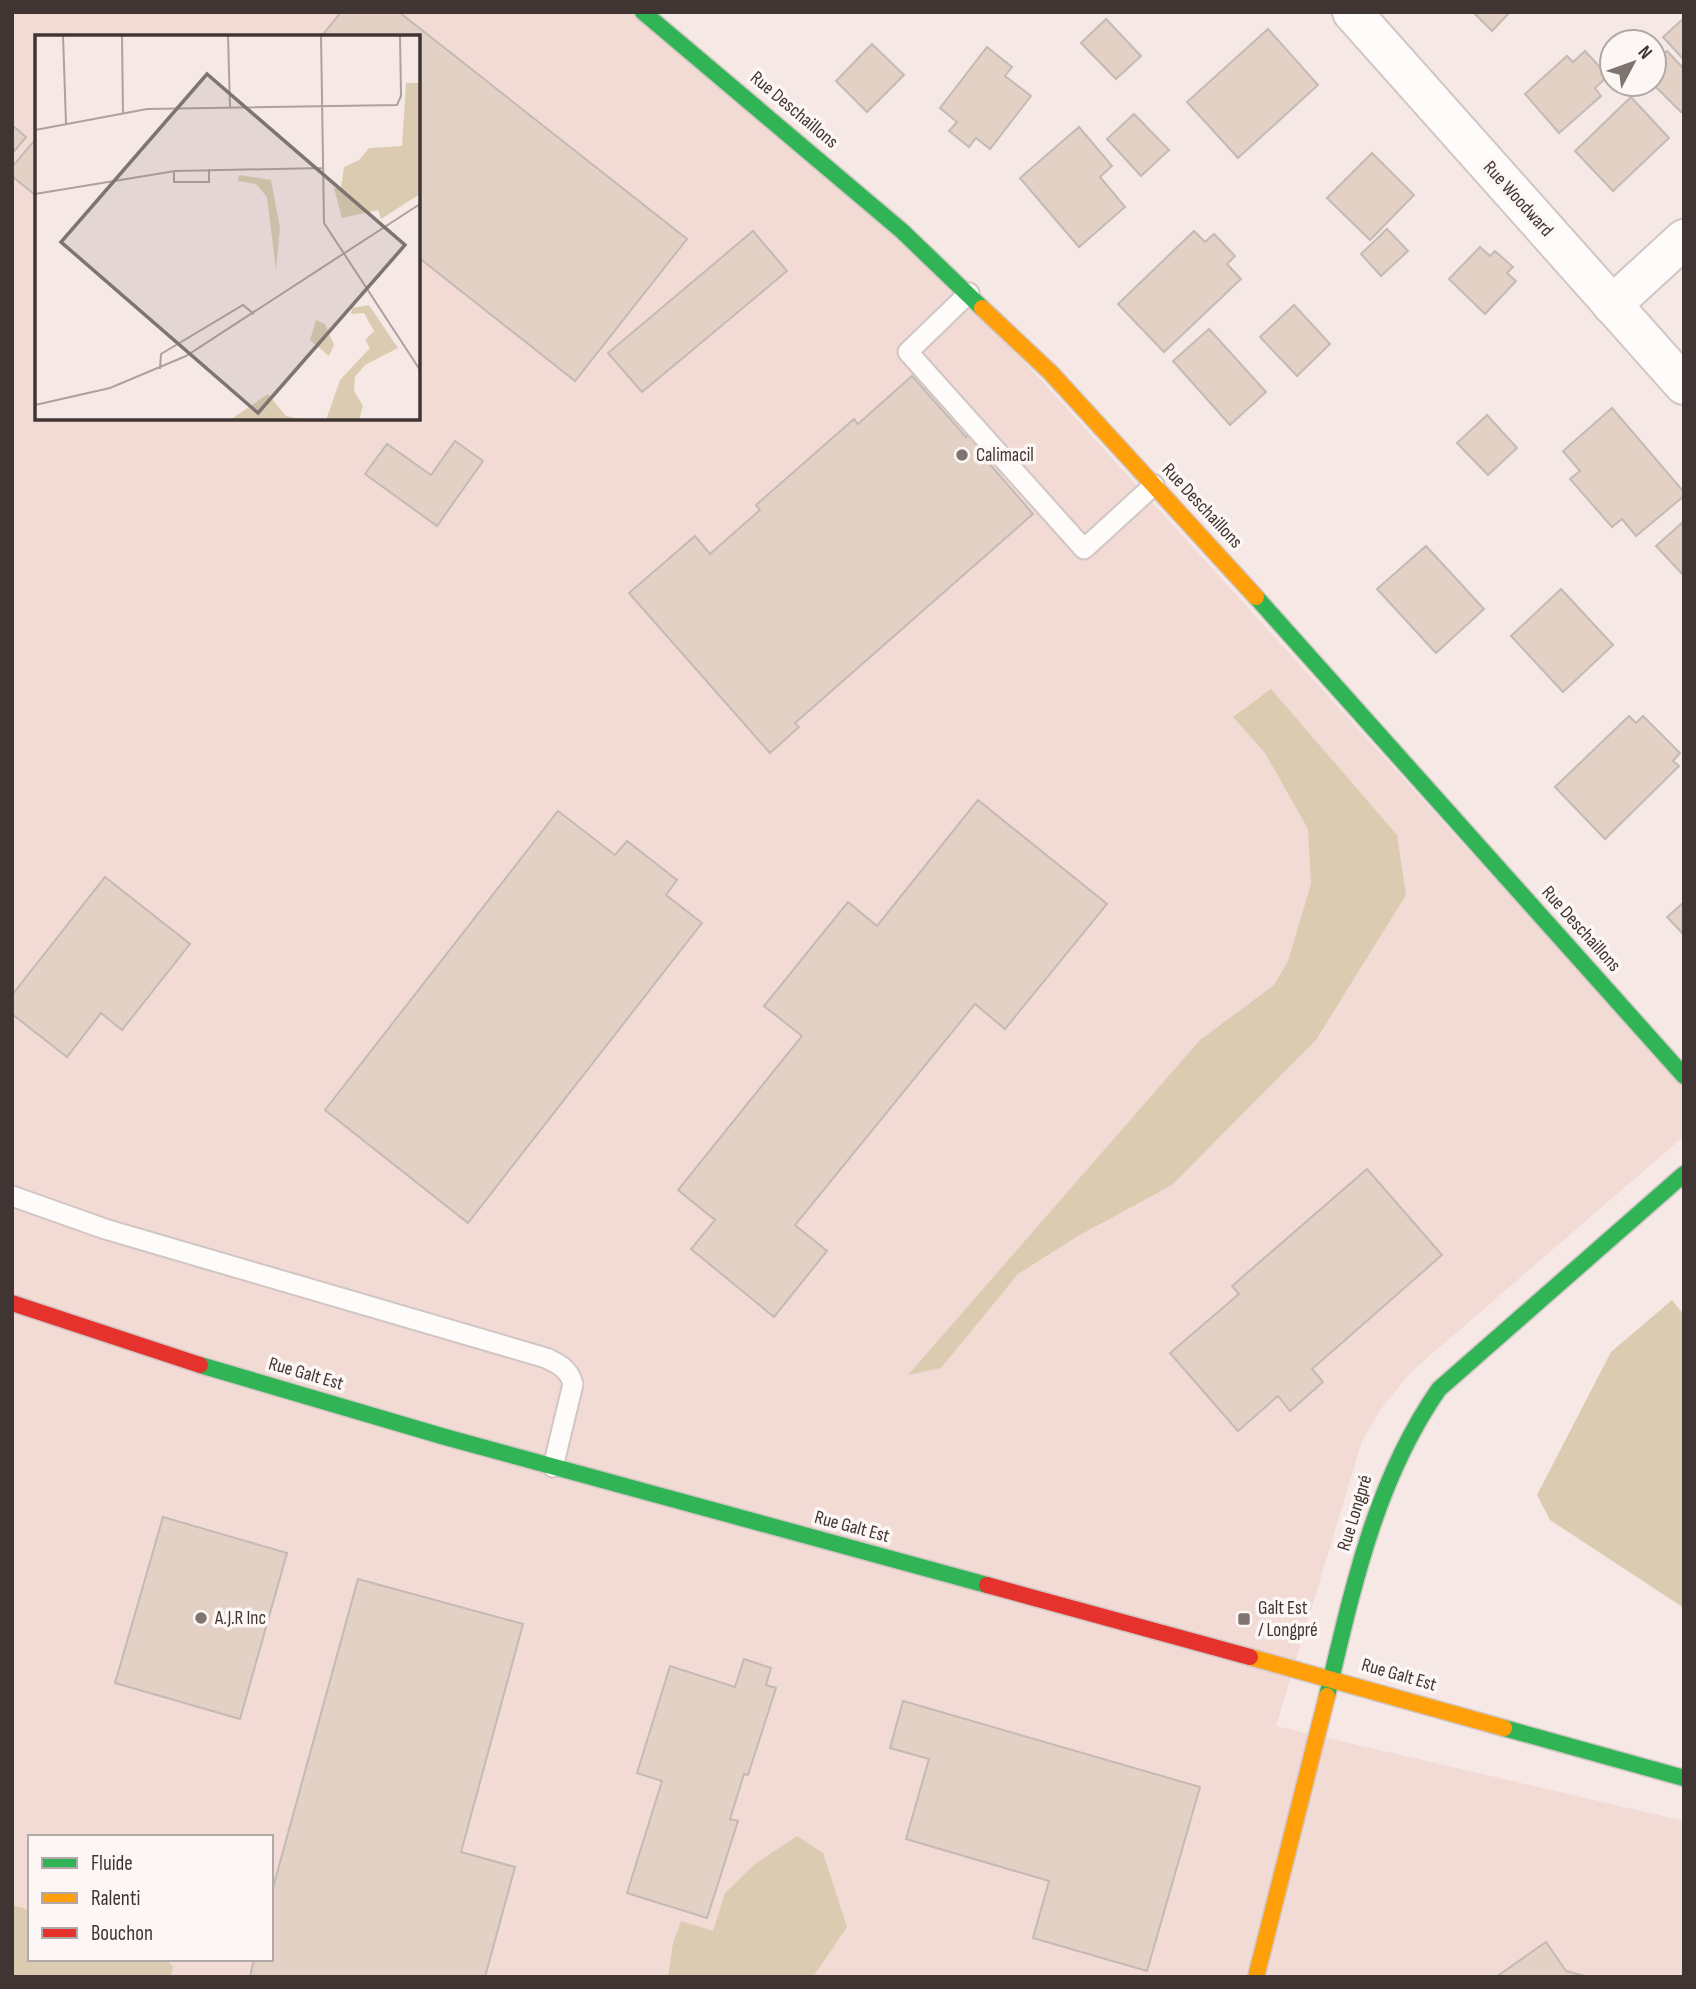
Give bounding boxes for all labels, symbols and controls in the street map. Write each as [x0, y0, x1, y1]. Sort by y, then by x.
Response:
north arrow [1598, 28, 1668, 98]
inset map [35, 35, 420, 420]
text: N [1633, 41, 1657, 64]
street label: Rue Deschaillons [745, 67, 843, 154]
street label: Rue Woodward [1478, 156, 1558, 242]
place label: Calimacil [976, 444, 1034, 467]
marker: Calimacil [954, 447, 970, 463]
street label: Rue Deschaillons [1157, 459, 1247, 553]
street label: Rue Deschaillons [1536, 881, 1626, 977]
street label: Rue Galt Est [266, 1352, 346, 1396]
street label: Rue Longpré [1333, 1472, 1377, 1554]
street label: Rue Galt Est [812, 1506, 892, 1548]
place label: Galt Est / Longpré [1258, 1597, 1318, 1642]
place label: A.J.R Inc [214, 1607, 266, 1630]
marker: A.J.R Inc [193, 1610, 209, 1626]
marker: Galt Est / Longpré [1236, 1611, 1252, 1627]
street label: Rue Galt Est [1359, 1653, 1439, 1697]
legend [28, 1835, 273, 1961]
text: Fluide [91, 1851, 133, 1876]
text: Ralenti [91, 1886, 140, 1911]
text: Bouchon [91, 1921, 153, 1946]

